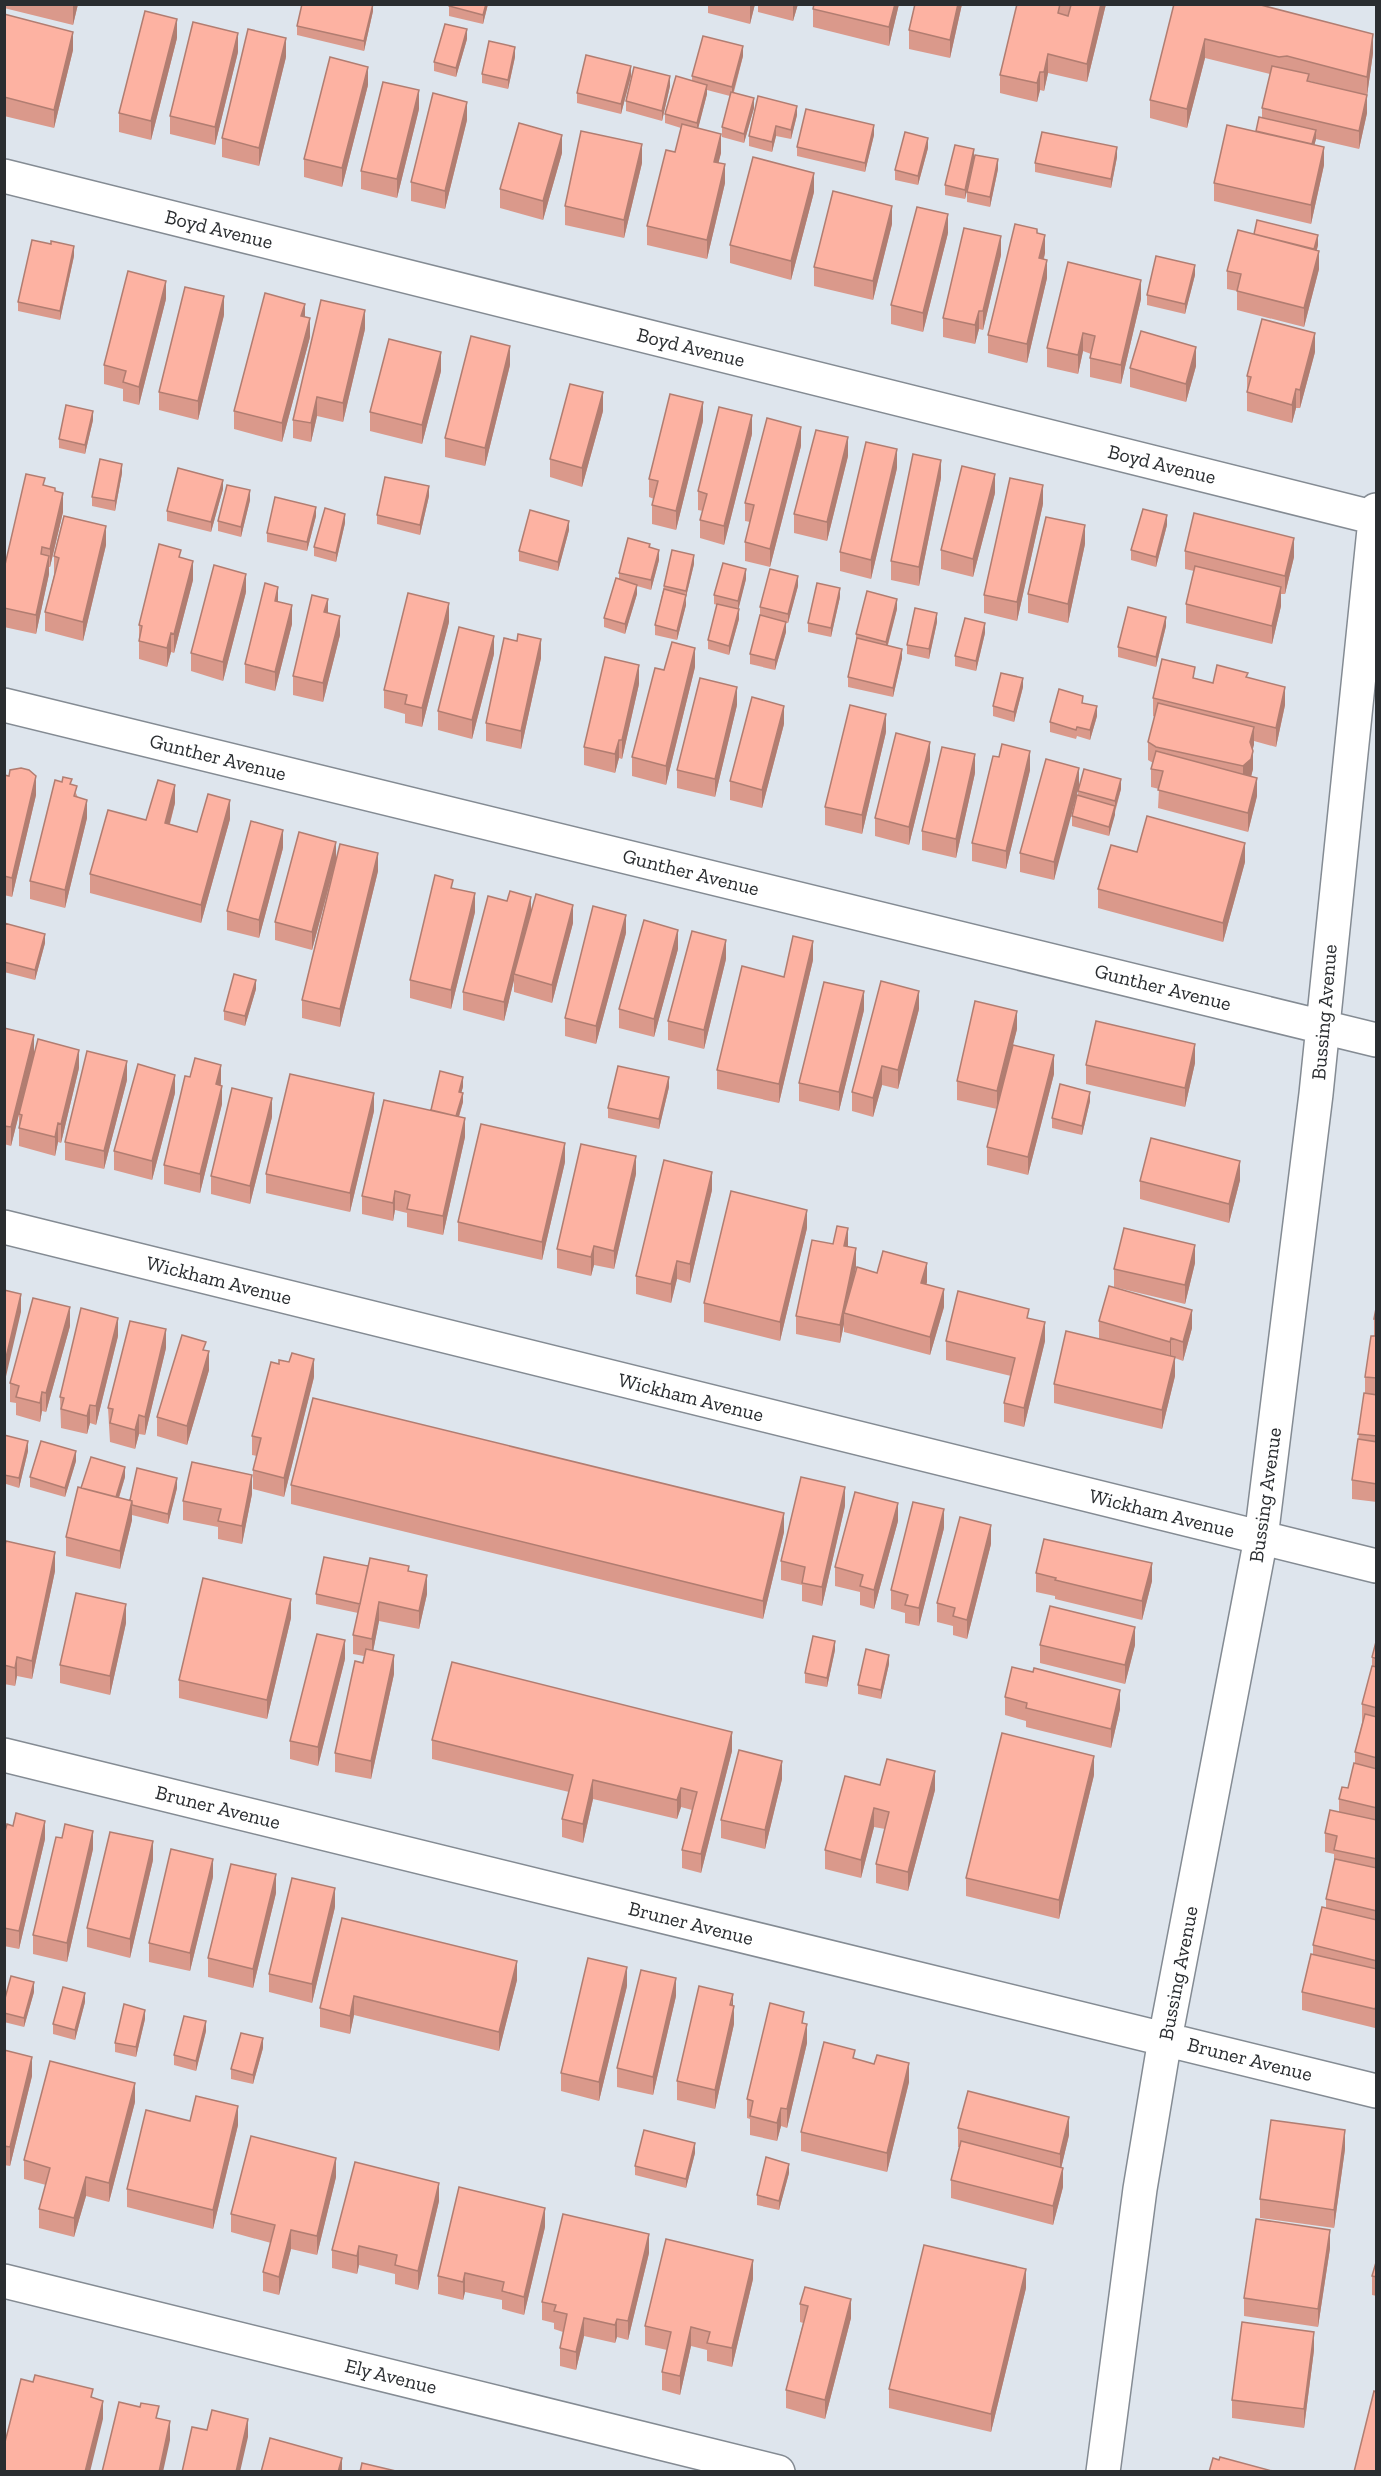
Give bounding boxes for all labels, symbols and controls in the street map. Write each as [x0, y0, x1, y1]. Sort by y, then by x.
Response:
street label: Boyd Avenue [163, 204, 275, 254]
street label: Boyd Avenue [635, 322, 747, 372]
street label: Boyd Avenue [1106, 439, 1218, 489]
street label: Gunther Avenue [147, 728, 289, 786]
street label: Gunther Avenue [620, 843, 762, 901]
street label: Bussing Avenue [1306, 943, 1342, 1081]
street label: Gunther Avenue [1092, 958, 1234, 1016]
street label: Wickham Avenue [144, 1250, 294, 1310]
street label: Wickham Avenue [616, 1367, 766, 1427]
street label: Bussing Avenue [1244, 1426, 1286, 1564]
street label: Wickham Avenue [1087, 1483, 1237, 1543]
street label: Bruner Avenue [153, 1780, 283, 1834]
street label: Bruner Avenue [626, 1896, 756, 1950]
street label: Bussing Avenue [1153, 1904, 1203, 2042]
street label: Bruner Avenue [1185, 2032, 1315, 2086]
street label: Ely Avenue [343, 2353, 439, 2399]

